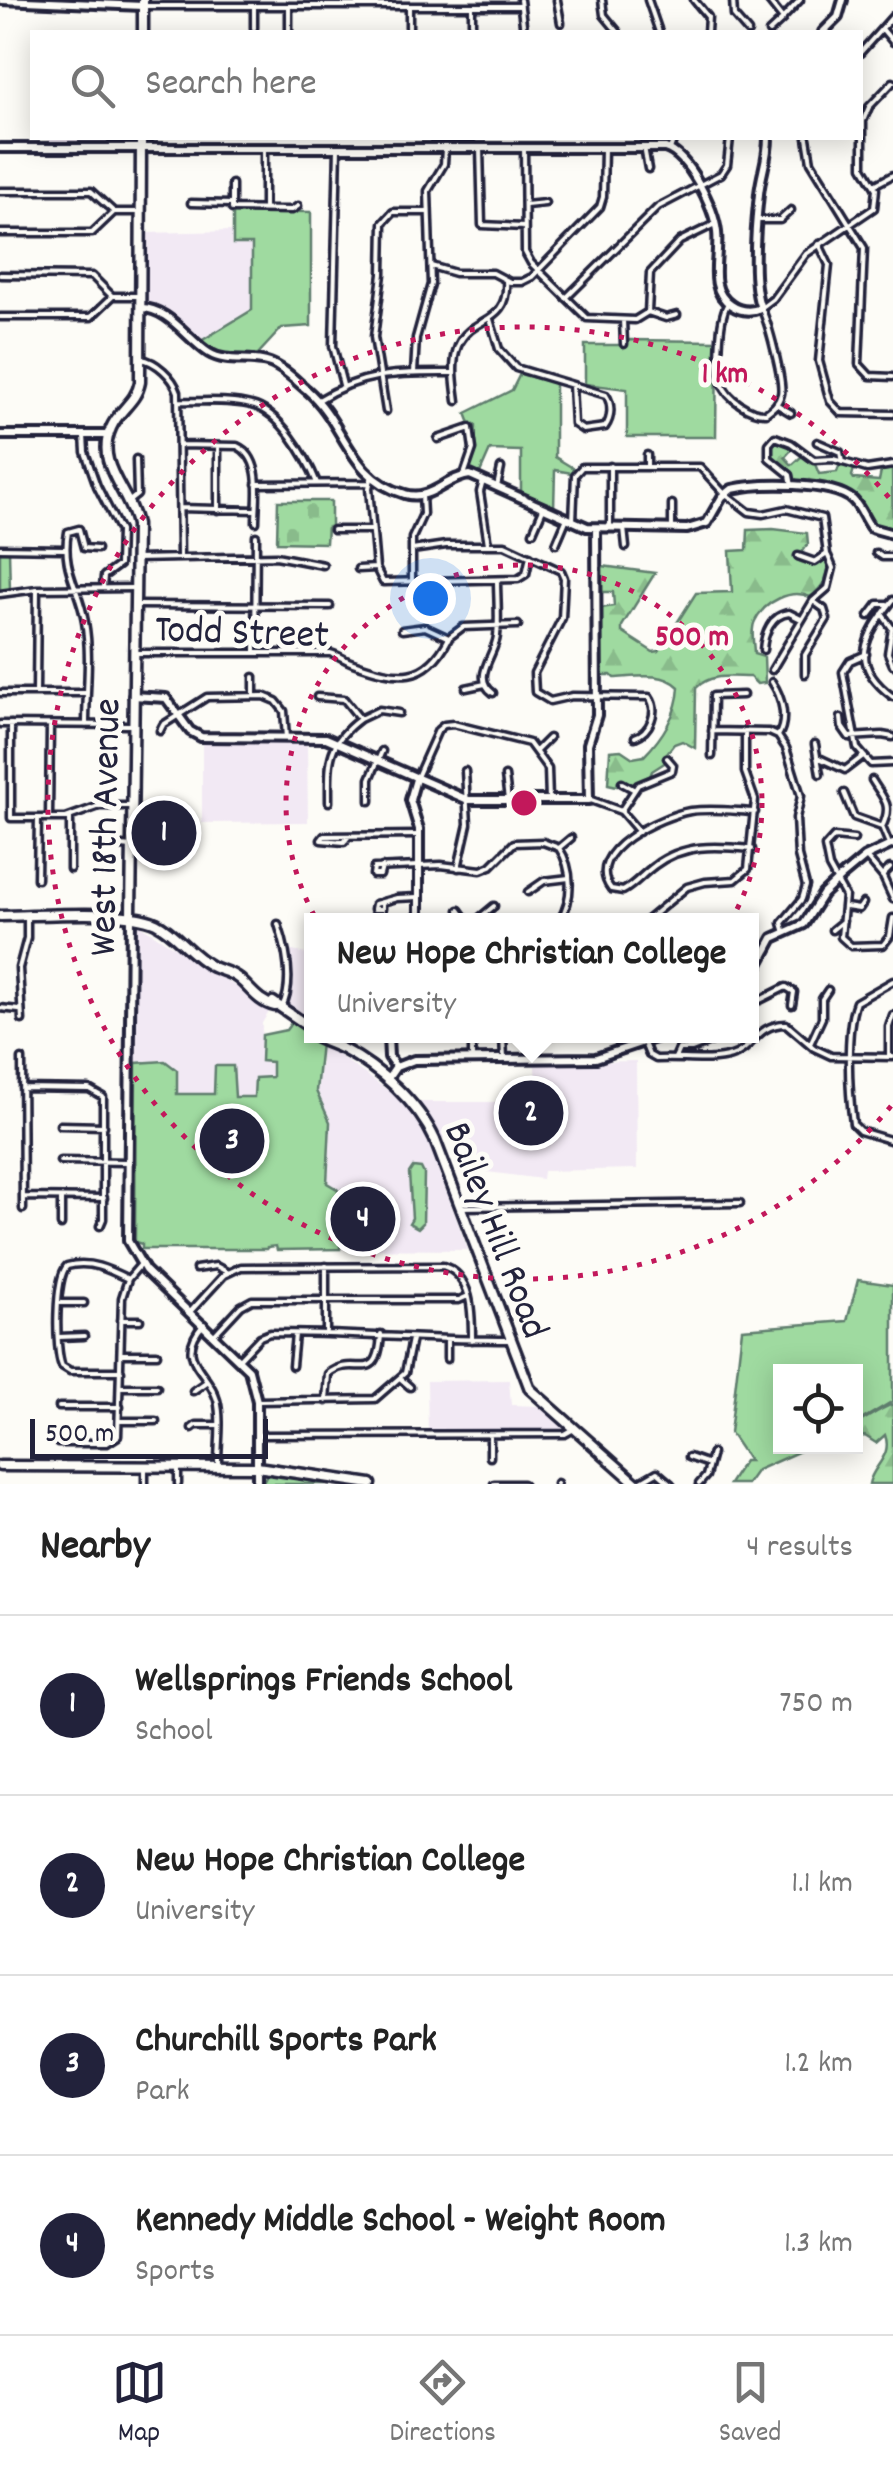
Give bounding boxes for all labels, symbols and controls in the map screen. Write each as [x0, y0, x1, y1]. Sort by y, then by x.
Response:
search box [30, 30, 863, 140]
icon: search [65, 58, 120, 113]
text: Search here [145, 58, 317, 113]
text: 1 km [702, 355, 748, 398]
your location [405, 573, 456, 624]
street label: Todd Street [154, 604, 330, 667]
text: 500 m [655, 618, 729, 661]
street label: West 18th Avenue [78, 698, 139, 956]
centre of rings [506, 785, 542, 821]
pin: 1 [132, 796, 196, 870]
popup [304, 913, 759, 1043]
text: New Hope Christian College [336, 928, 727, 983]
text: University [336, 983, 456, 1029]
pin: 2 [498, 1076, 564, 1150]
pin: 3 [200, 1104, 264, 1178]
street label: Bailey Hill Road [425, 1115, 560, 1348]
pin: 4 [330, 1182, 396, 1256]
map controls [773, 1364, 863, 1454]
button: locate [773, 1364, 863, 1454]
scale bar [30, 1414, 268, 1458]
text: 500 m [45, 1416, 114, 1456]
text: Nearby [40, 1519, 150, 1579]
text: 4 results [746, 1526, 853, 1572]
text: Wellsprings Friends School [135, 1655, 512, 1710]
text: 1 [69, 1682, 76, 1728]
text: 750 m [779, 1682, 853, 1728]
text: School [135, 1710, 213, 1756]
text: New Hope Christian College [135, 1835, 525, 1890]
text: 2 [66, 1862, 79, 1908]
text: 1.1 km [791, 1862, 853, 1908]
text: University [135, 1890, 254, 1936]
text: Churchill Sports Park [135, 2015, 437, 2070]
text: 3 [65, 2042, 80, 2088]
text: 1.2 km [784, 2042, 853, 2088]
text: Park [135, 2070, 190, 2116]
text: Kennedy Middle School - Weight Room [135, 2195, 666, 2250]
text: 4 [66, 2222, 79, 2268]
text: 1.3 km [784, 2222, 853, 2268]
text: Sports [135, 2250, 215, 2296]
tab: Map [112, 2355, 167, 2455]
tab: Directions [390, 2355, 496, 2455]
tab: Saved [719, 2355, 781, 2455]

